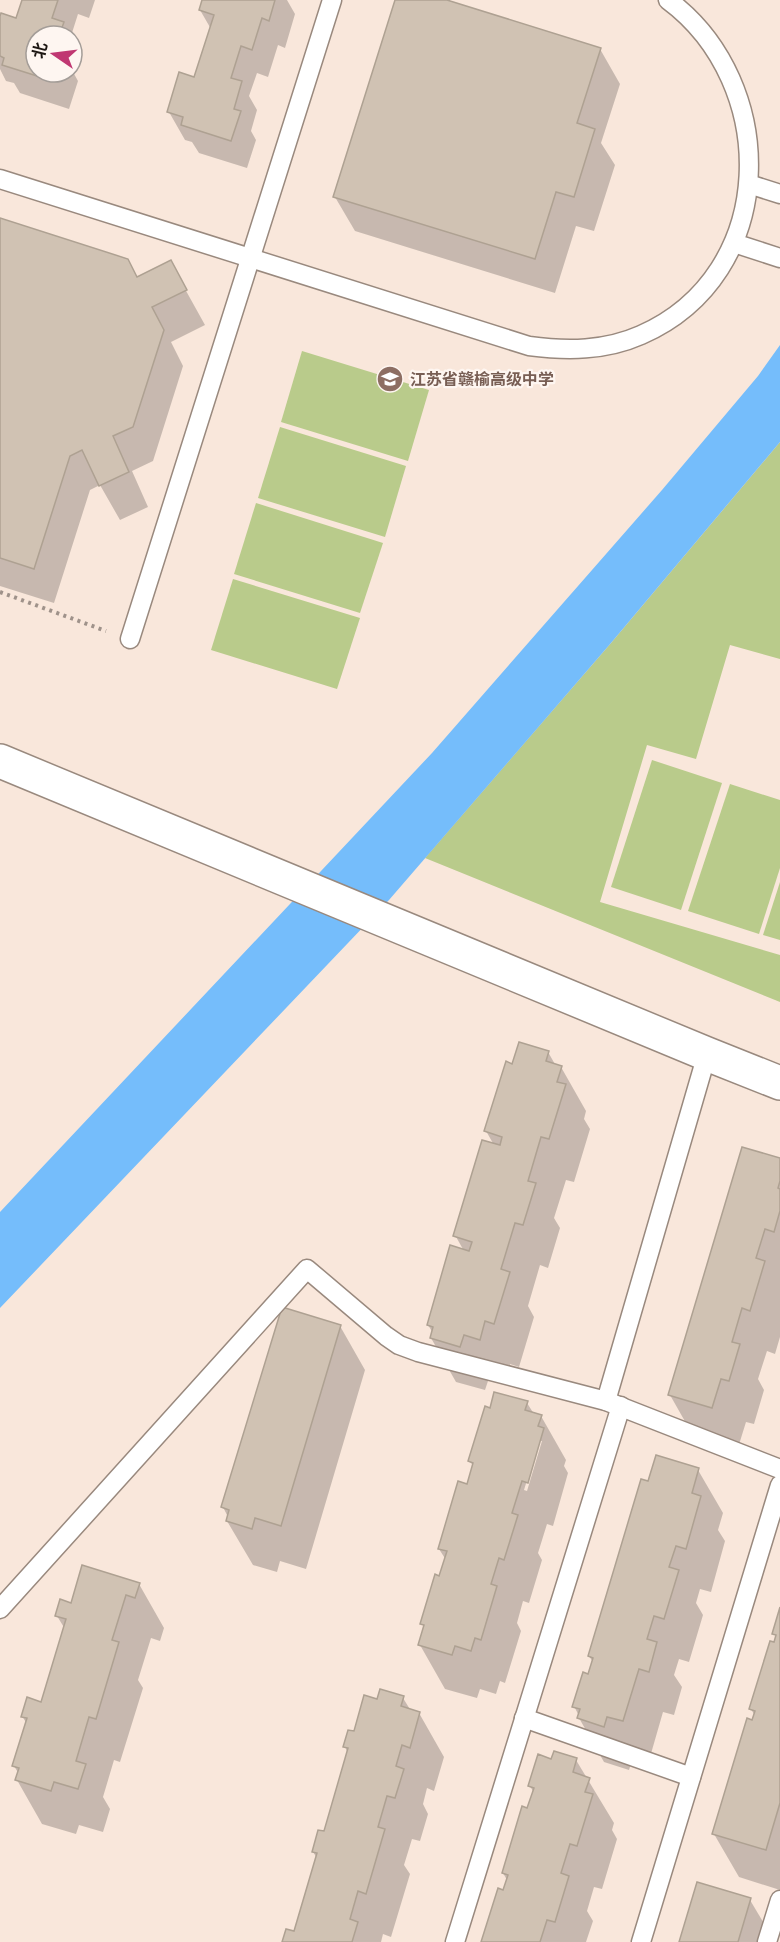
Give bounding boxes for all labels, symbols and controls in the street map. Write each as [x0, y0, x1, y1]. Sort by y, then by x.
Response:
north arrow [24, 24, 84, 84]
text: 北 [29, 40, 50, 60]
school or university icon: 江苏省赣榆高级中学 [375, 364, 405, 394]
place label: 江苏省赣榆高级中学 [410, 370, 554, 388]

